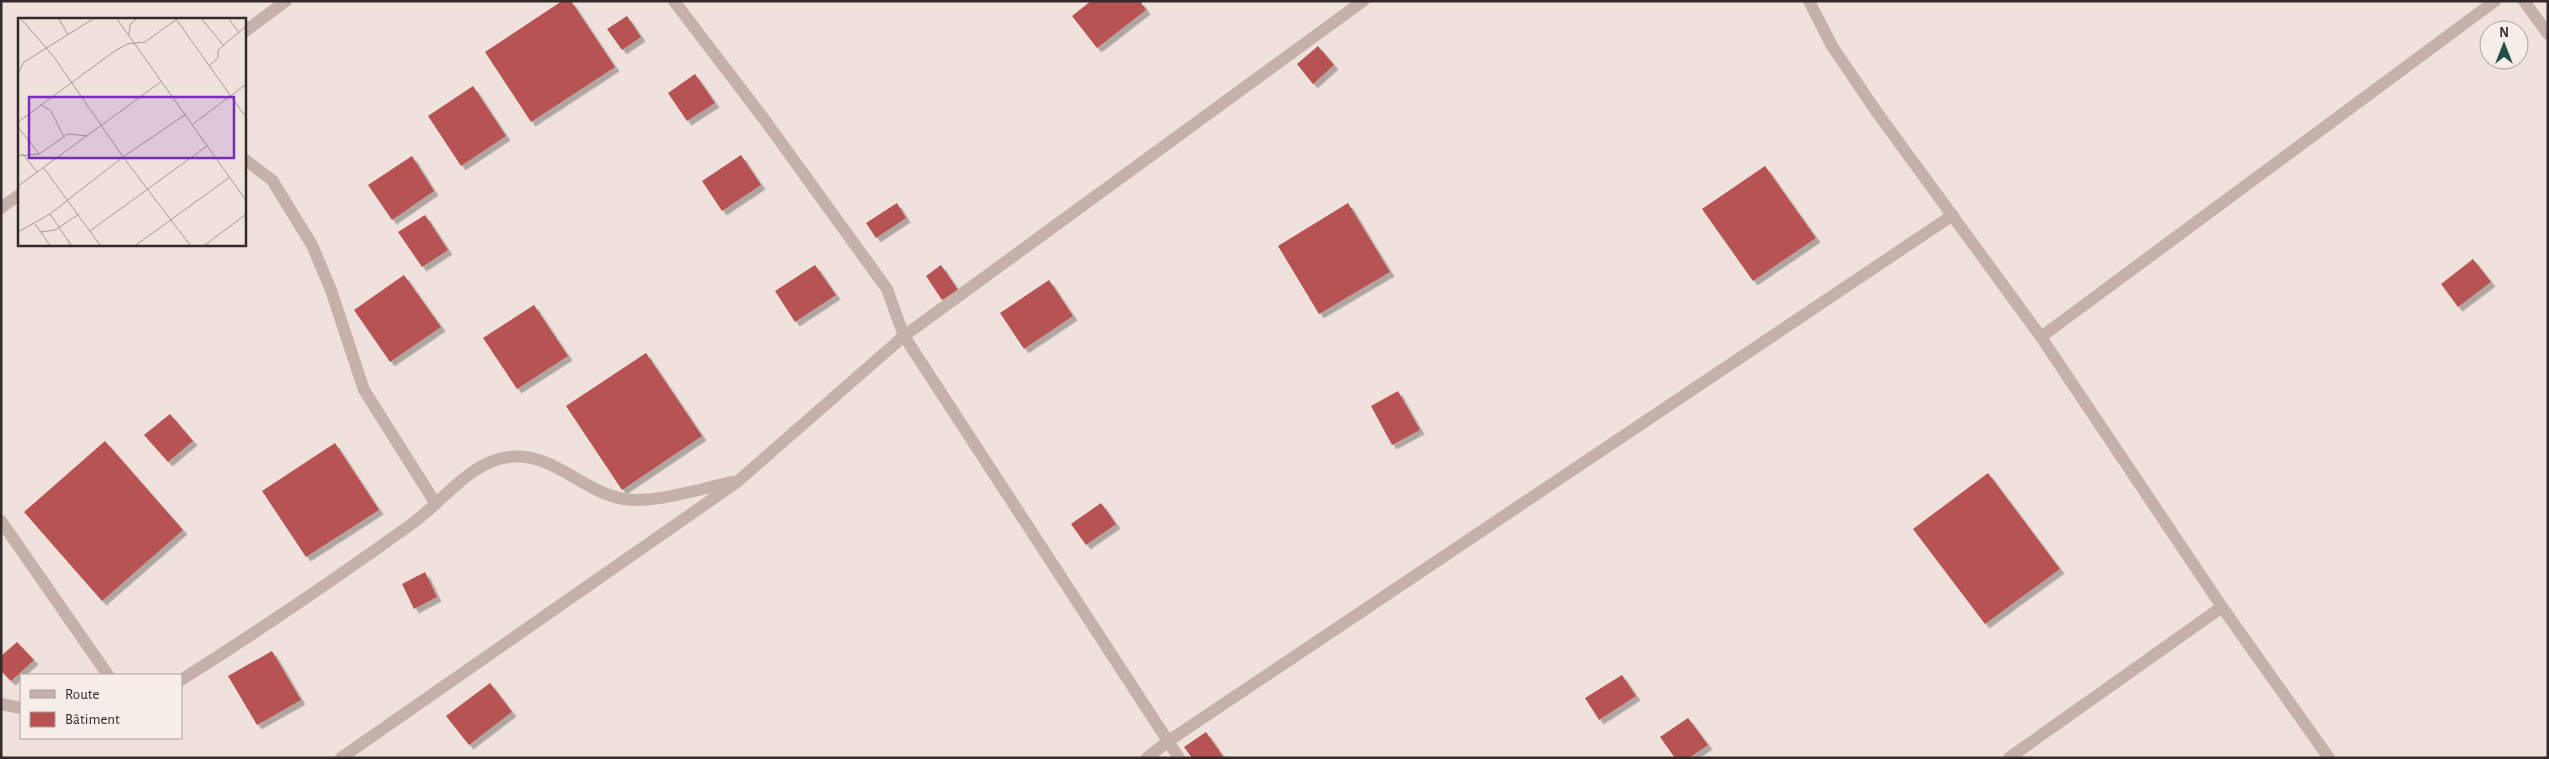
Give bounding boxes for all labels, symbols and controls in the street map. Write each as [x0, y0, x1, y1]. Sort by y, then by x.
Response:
inset map [18, 18, 245, 245]
north arrow [2479, 20, 2529, 70]
text: N [2499, 26, 2509, 40]
legend [20, 674, 182, 739]
text: Route [65, 687, 99, 702]
text: Bâtiment [65, 712, 120, 727]

